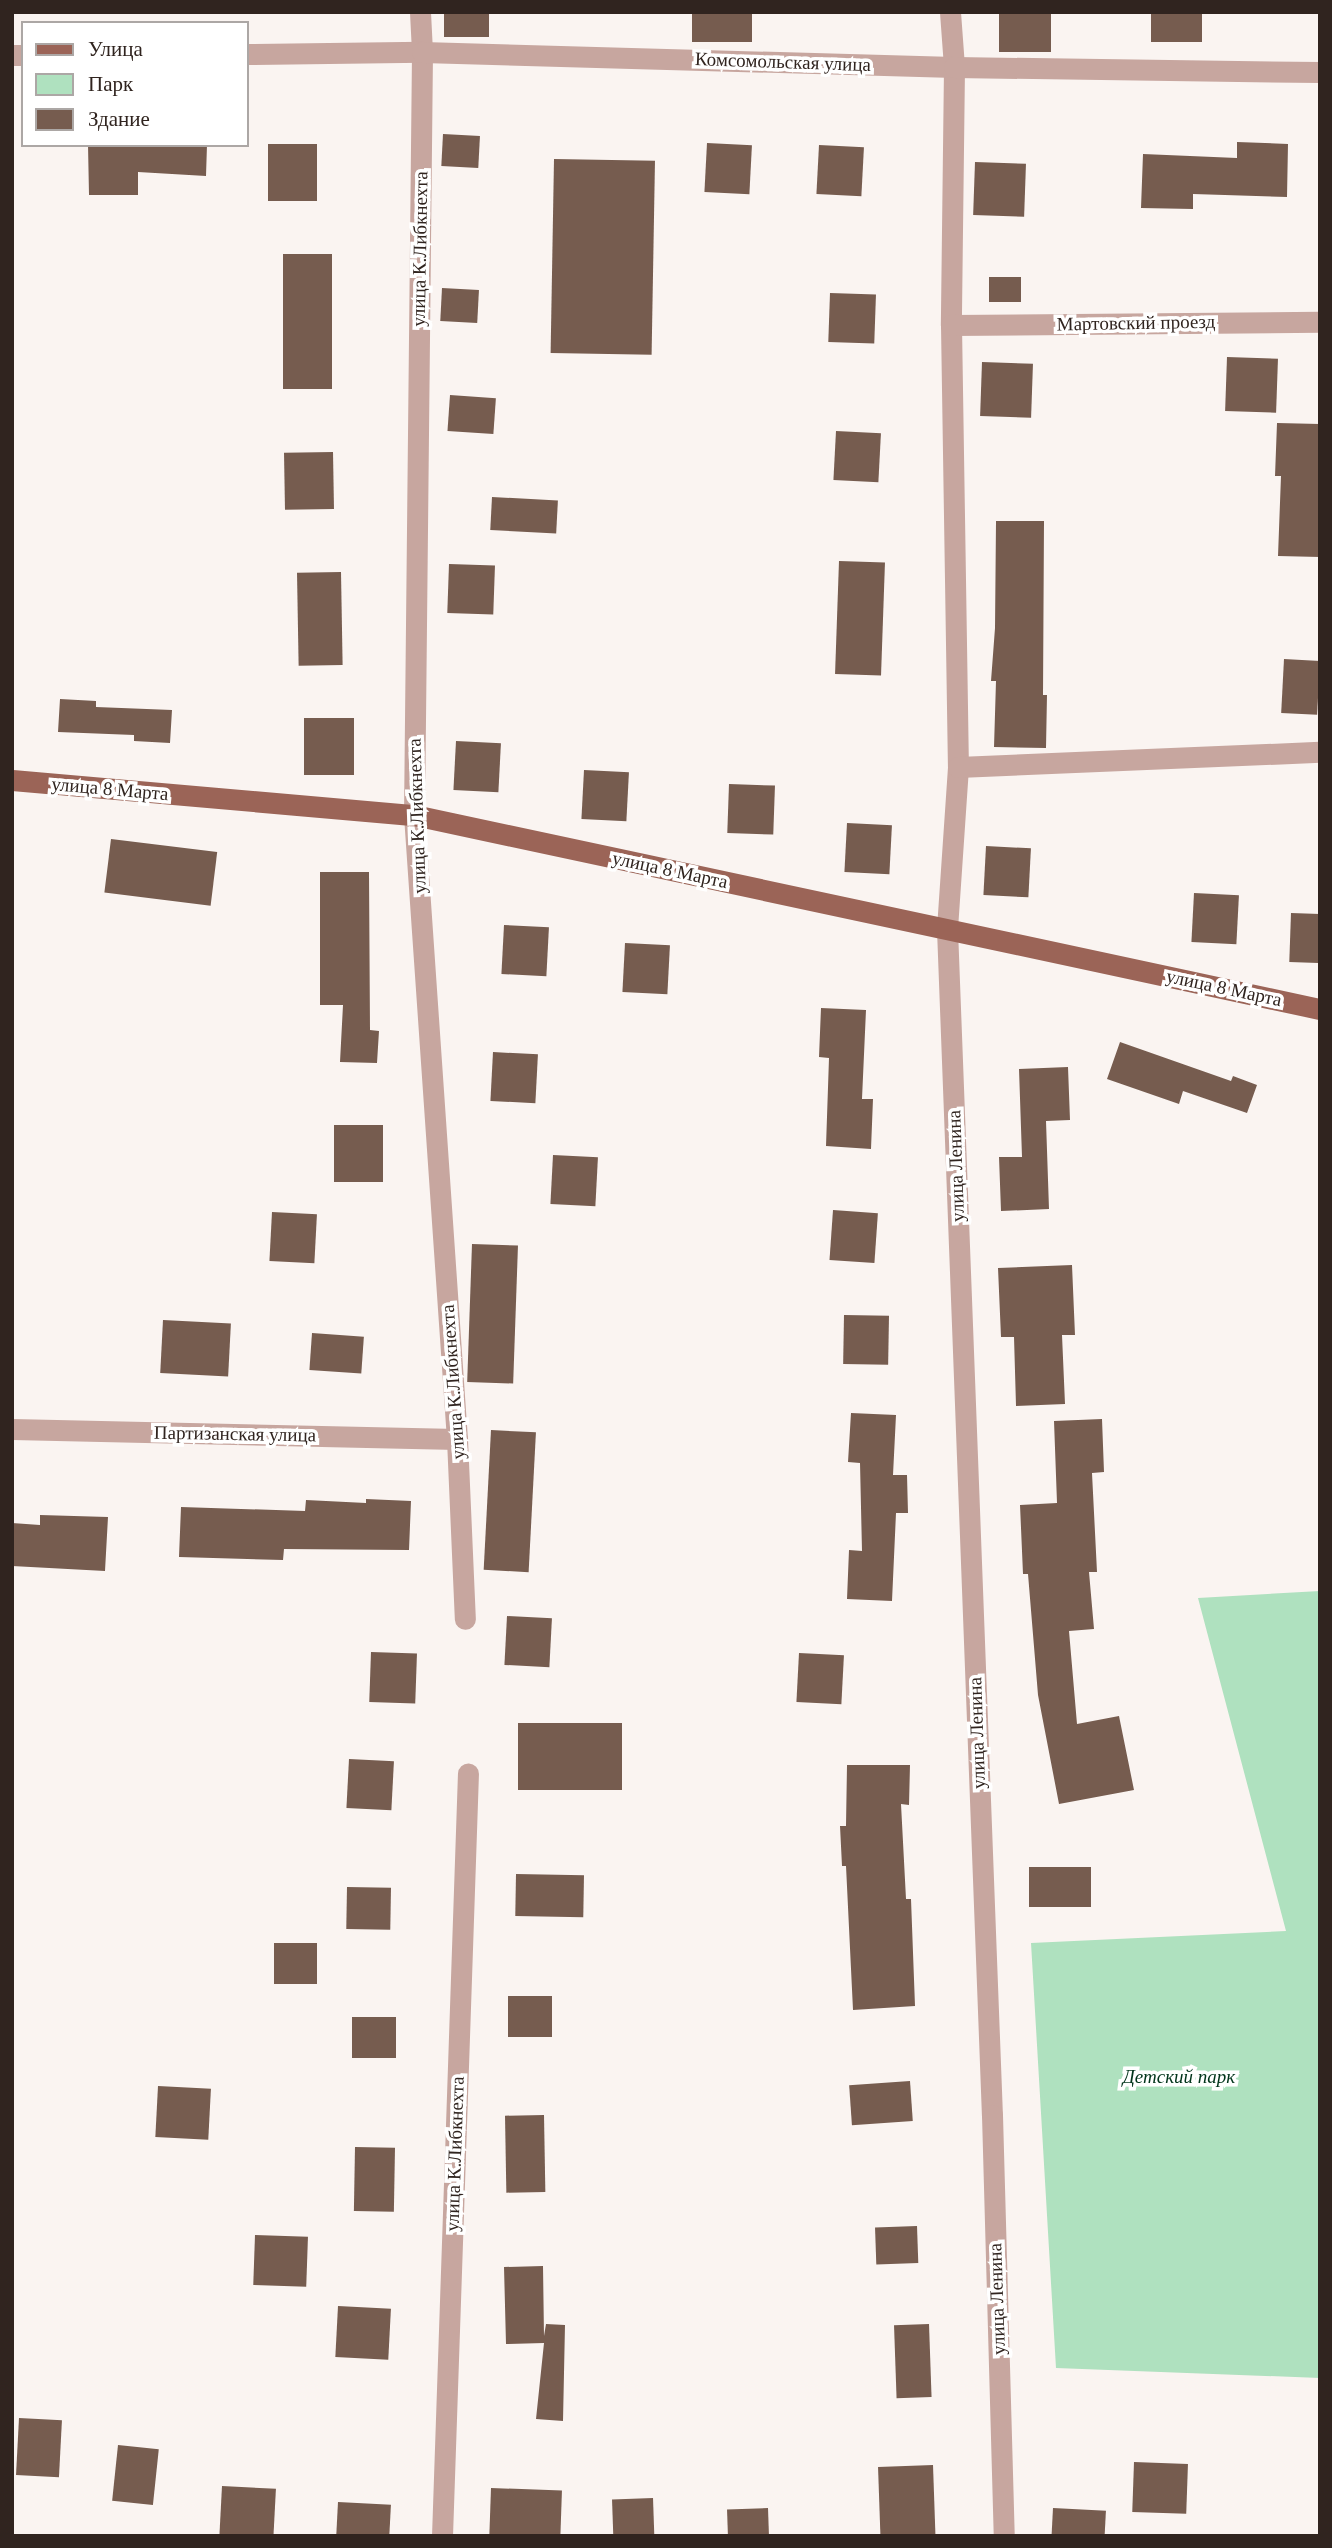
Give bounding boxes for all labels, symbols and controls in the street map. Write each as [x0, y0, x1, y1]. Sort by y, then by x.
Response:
legend [21, 21, 248, 147]
text: Улица [88, 37, 143, 61]
street label: Комсомольская улица [695, 48, 871, 76]
text: Парк [88, 72, 133, 96]
text: Здание [88, 107, 150, 131]
street label: улица К.Либкнехта [407, 171, 433, 327]
street label: Мартовский проезд [1056, 310, 1216, 336]
street label: улица К.Либкнехта [403, 738, 431, 894]
street label: улица 8 Марта [50, 773, 170, 805]
street label: улица 8 Марта [610, 847, 730, 893]
street label: улица 8 Марта [1164, 965, 1284, 1011]
street label: улица Ленина [943, 1110, 969, 1222]
street label: улица К.Либкнехта [436, 1304, 470, 1460]
street label: Партизанская улица [154, 1421, 316, 1447]
street label: улица Ленина [964, 1677, 990, 1789]
park label: Детский парк [1123, 2066, 1235, 2088]
street label: улица К.Либкнехта [441, 2076, 469, 2232]
street label: улица Ленина [984, 2243, 1010, 2355]

